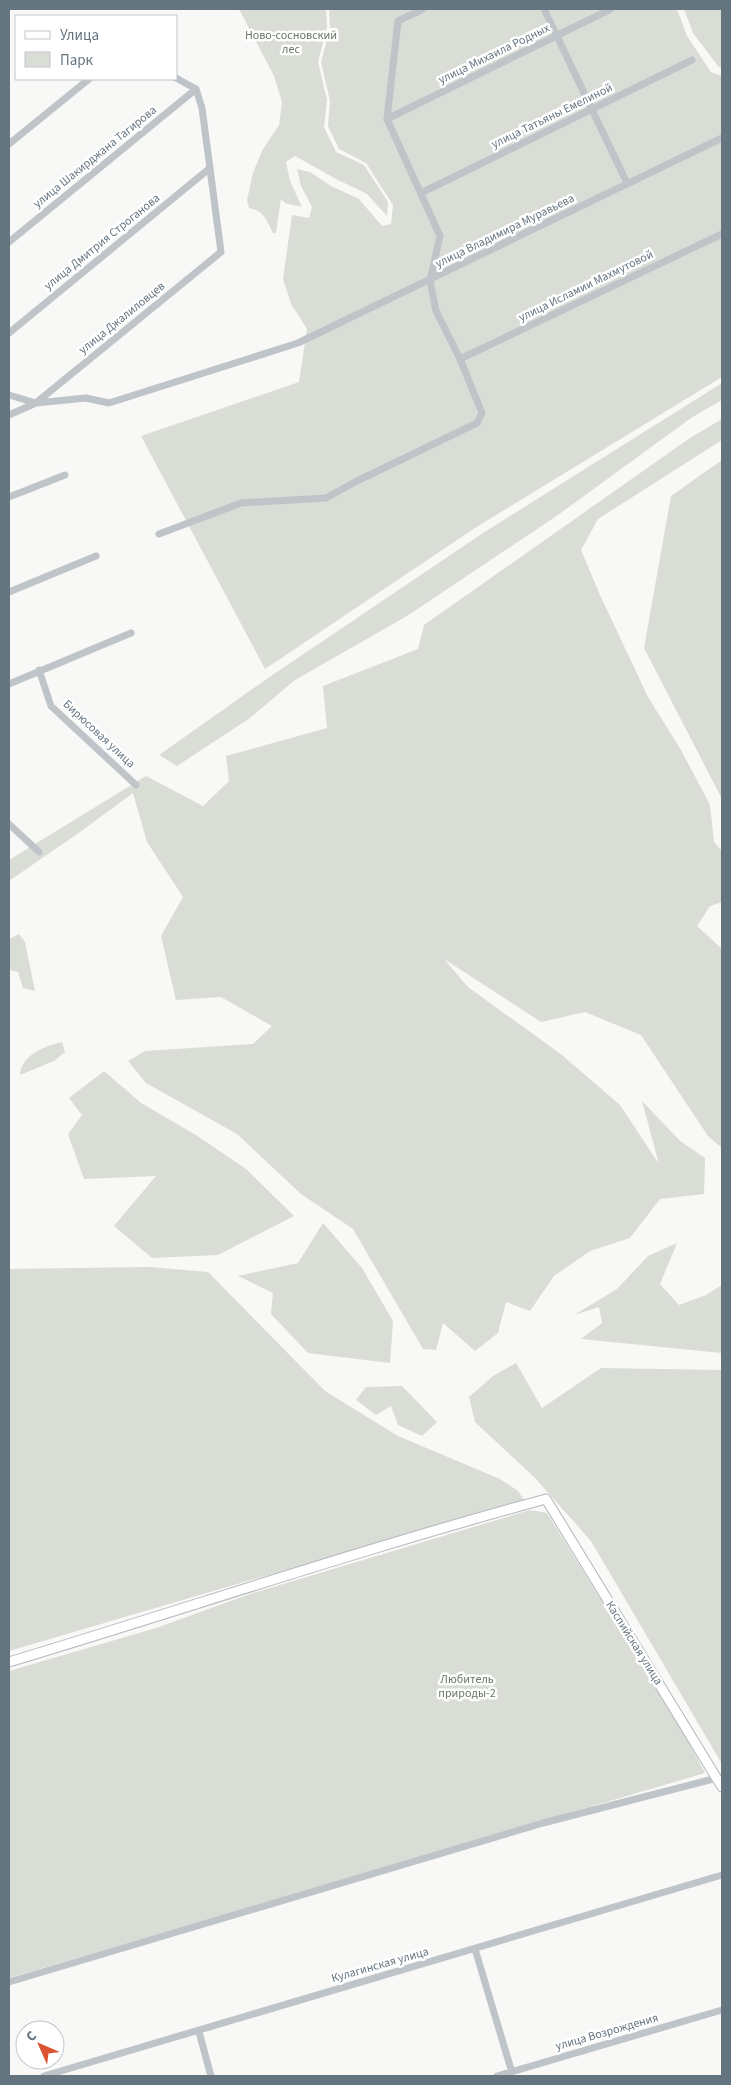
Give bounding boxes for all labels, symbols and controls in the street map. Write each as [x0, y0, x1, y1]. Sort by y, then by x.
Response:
legend [15, 15, 178, 80]
street label: улица Михаила Родных [436, 19, 553, 88]
text: Улица [60, 25, 99, 46]
park label: Ново-сосновский лес [245, 27, 337, 58]
text: Парк [60, 50, 94, 71]
street label: улица Татьяны Емелиной [488, 79, 616, 153]
street label: улица Шакирджана Тагирова [30, 102, 160, 212]
street label: улица Дмитрия Строганова [40, 190, 164, 294]
street label: улица Владимира Муравьева [433, 190, 577, 272]
street label: улица Исламии Махмутовой [516, 246, 656, 326]
street label: улица Джалиловцев [75, 278, 169, 358]
street label: Бирюсовая улица [59, 696, 139, 772]
street label: Каспийская улица [601, 1598, 667, 1688]
park label: Любитель природы-2 [438, 1671, 496, 1702]
street label: Кулагинская улица [329, 1943, 431, 1987]
street label: улица Возрождения [554, 2009, 660, 2055]
north arrow [15, 2020, 65, 2070]
text: С [22, 2027, 41, 2046]

